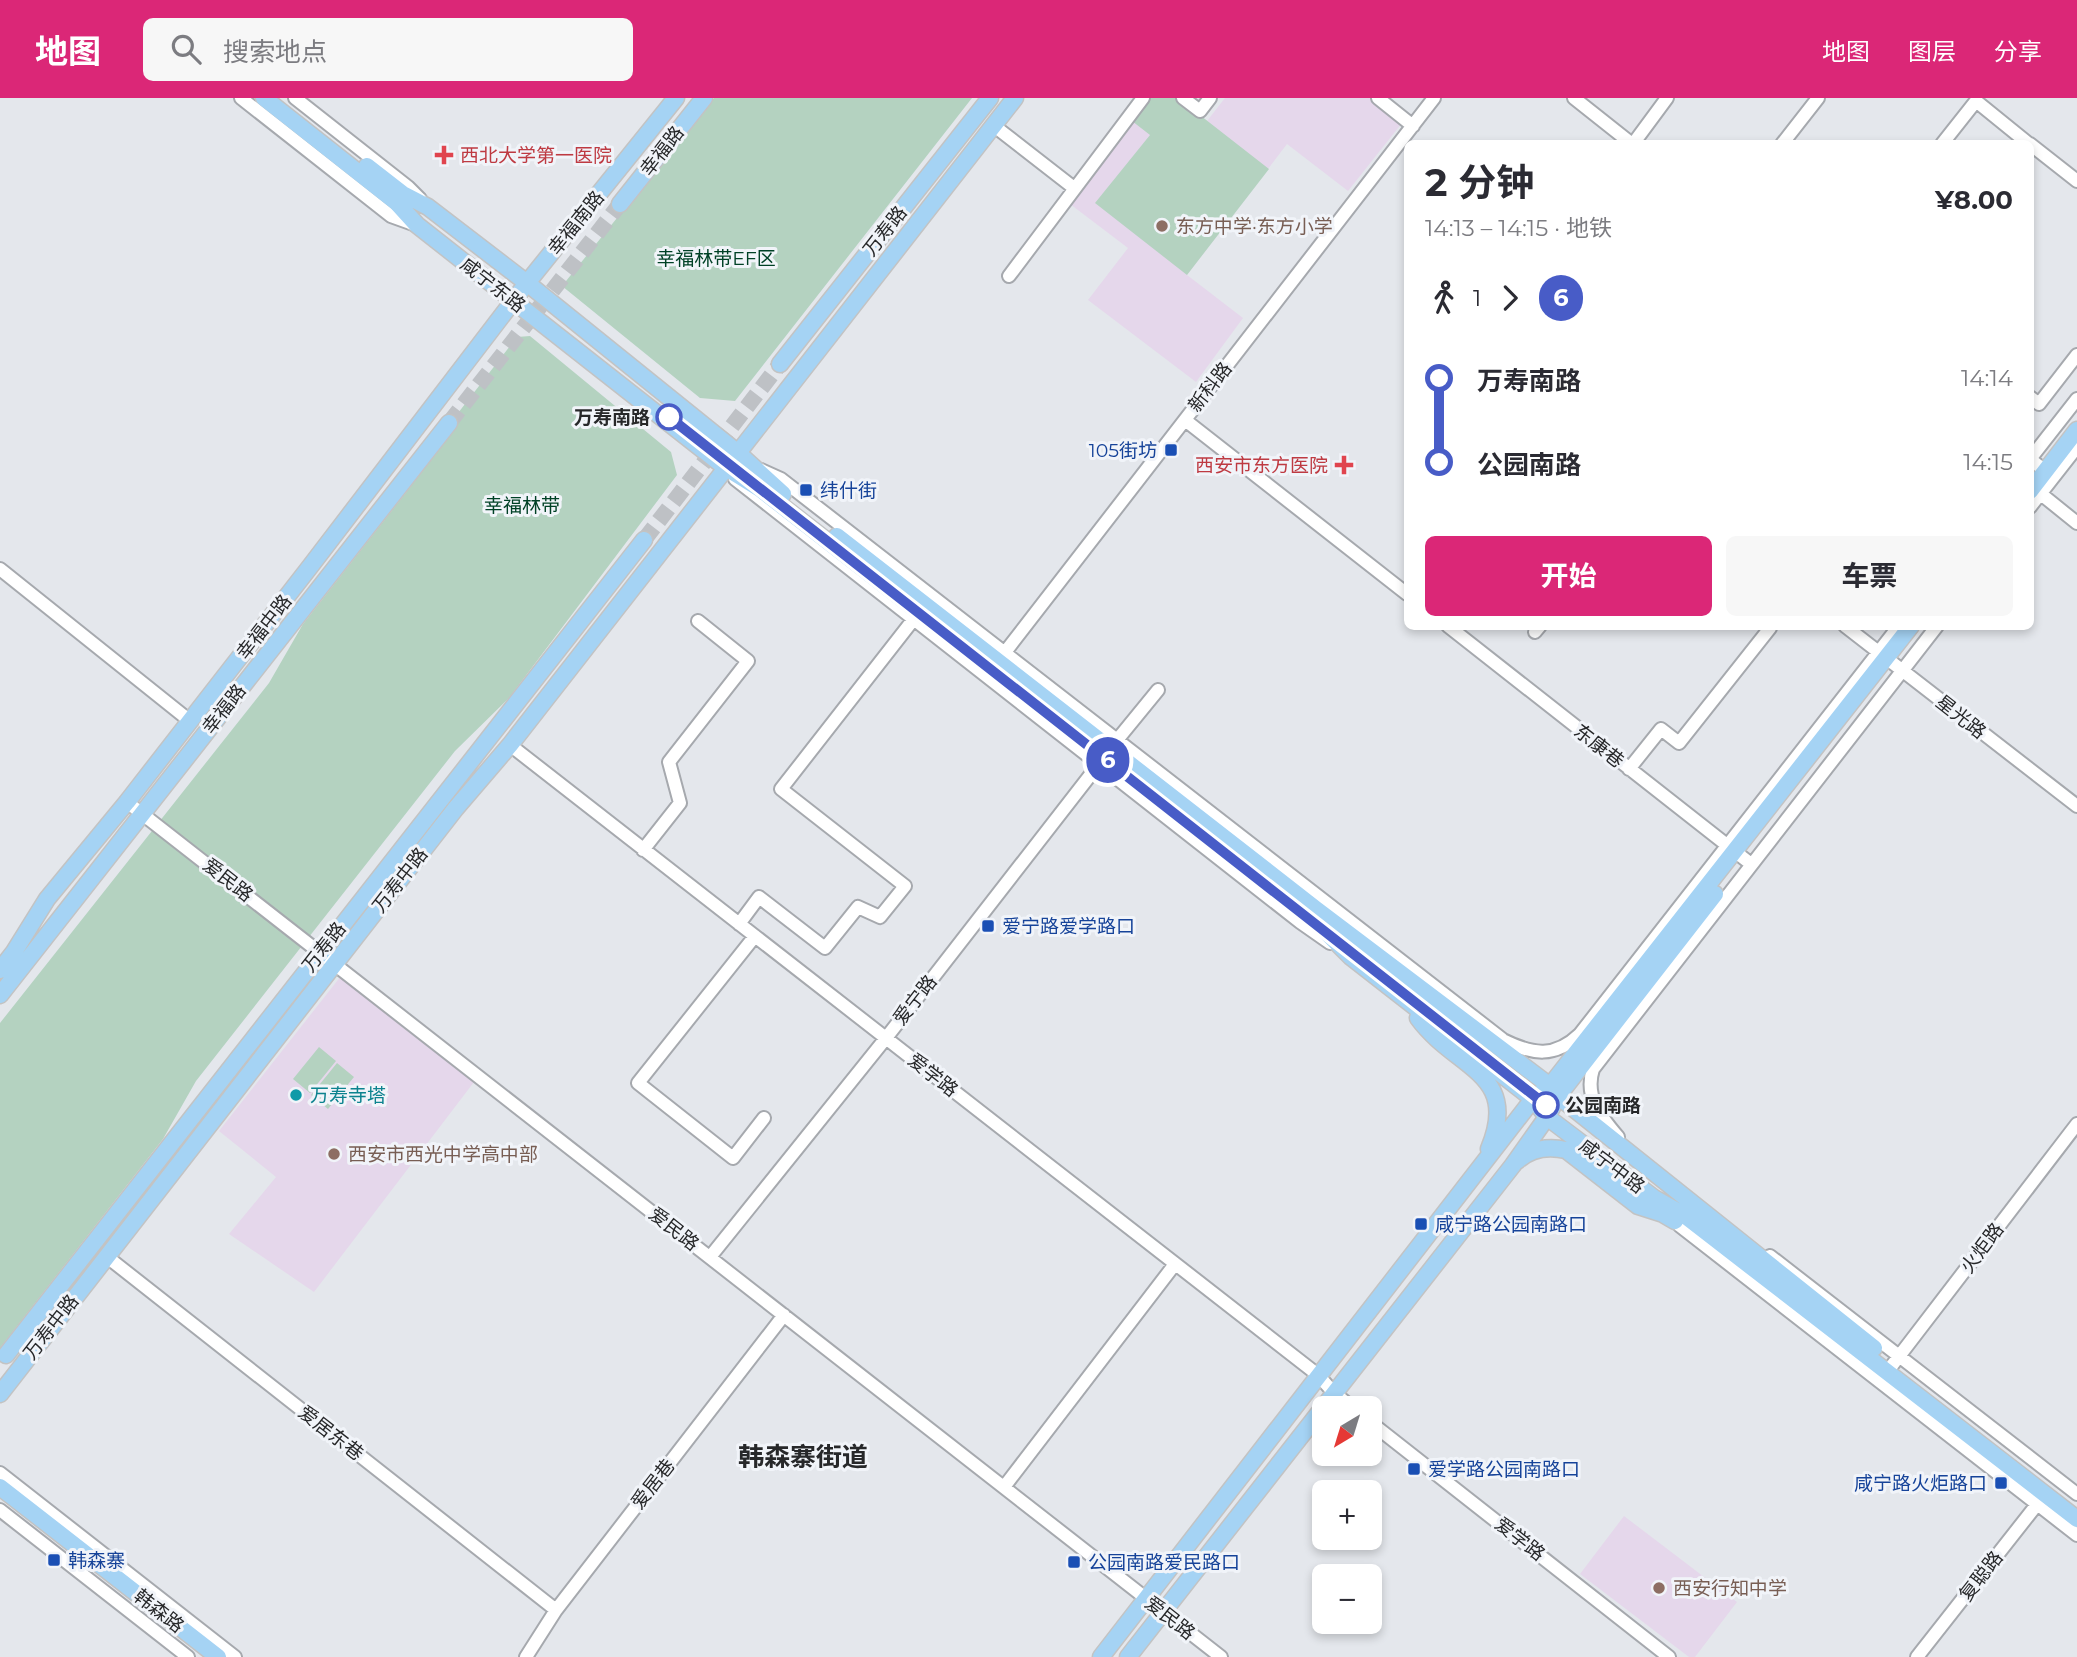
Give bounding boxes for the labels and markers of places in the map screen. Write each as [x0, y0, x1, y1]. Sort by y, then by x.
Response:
place label: 西北大学第一医院 [460, 144, 612, 167]
marker: 西北大学第一医院 [434, 145, 454, 165]
place label: 东方中学·东方小学 [1176, 215, 1333, 238]
marker: 东方中学·东方小学 [1154, 218, 1170, 234]
marker: 万寿南路 [656, 404, 682, 430]
place label: 万寿南路 [574, 406, 650, 429]
place label: 105街坊 [1089, 439, 1157, 462]
marker: 105街坊 [1163, 442, 1179, 458]
place label: 西安市东方医院 [1195, 454, 1328, 477]
marker: 西安市东方医院 [1334, 455, 1354, 475]
place label: 纬什街 [820, 479, 877, 502]
marker: 纬什街 [798, 482, 814, 498]
place label: 爱宁路爱学路口 [1002, 915, 1135, 938]
marker: 爱宁路爱学路口 [980, 918, 996, 934]
place label: 万寿寺塔 [310, 1084, 386, 1107]
marker: 万寿寺塔 [288, 1087, 304, 1103]
marker: 公园南路 [1533, 1092, 1559, 1118]
place label: 公园南路 [1565, 1094, 1641, 1117]
place label: 西安市西光中学高中部 [348, 1143, 538, 1166]
marker: 西安市西光中学高中部 [326, 1146, 342, 1162]
place label: 咸宁路公园南路口 [1435, 1213, 1587, 1236]
marker: 咸宁路公园南路口 [1413, 1216, 1429, 1232]
place label: 爱学路公园南路口 [1428, 1458, 1580, 1481]
marker: 爱学路公园南路口 [1406, 1461, 1422, 1477]
place label: 咸宁路火炬路口 [1854, 1472, 1987, 1495]
marker: 咸宁路火炬路口 [1993, 1475, 2009, 1491]
place label: 韩森寨 [68, 1549, 125, 1572]
place label: 公园南路爱民路口 [1088, 1551, 1240, 1574]
marker: 韩森寨 [46, 1552, 62, 1568]
marker: 公园南路爱民路口 [1066, 1554, 1082, 1570]
place label: 西安行知中学 [1673, 1577, 1787, 1600]
marker: 西安行知中学 [1651, 1580, 1667, 1596]

